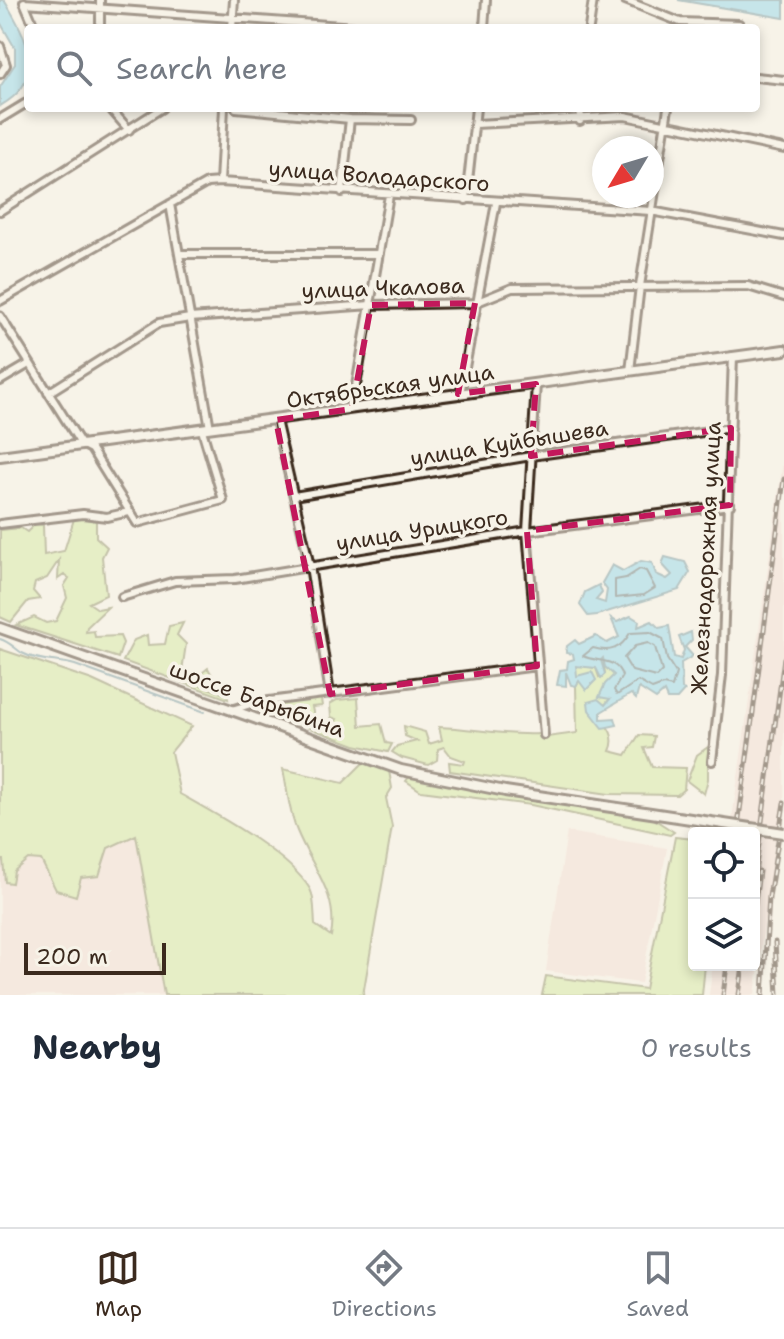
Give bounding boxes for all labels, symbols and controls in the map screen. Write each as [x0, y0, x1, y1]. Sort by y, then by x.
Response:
search box [24, 24, 760, 112]
icon: search [52, 46, 96, 90]
text: Search here [116, 48, 287, 89]
north arrow [592, 136, 664, 208]
street label: улица Володарского [268, 154, 490, 198]
street label: улица Чкалова [301, 271, 465, 305]
street label: Октябрьская улица [284, 357, 496, 415]
street label: улица Куйбышева [408, 413, 610, 473]
street label: Железнодорожная улица [684, 420, 728, 695]
street label: улица Урицкого [334, 502, 510, 558]
street label: шоссе Барыбина [165, 654, 349, 744]
map controls [688, 827, 760, 971]
button: locate [688, 827, 760, 899]
button: layers [688, 899, 760, 971]
scale bar [24, 939, 166, 975]
text: 200 m [36, 942, 108, 971]
text: Nearby [32, 1024, 162, 1070]
text: 0 results [640, 1030, 752, 1065]
tab: Map [95, 1246, 142, 1323]
tab: Directions [332, 1246, 437, 1323]
tab: Saved [627, 1246, 689, 1323]

